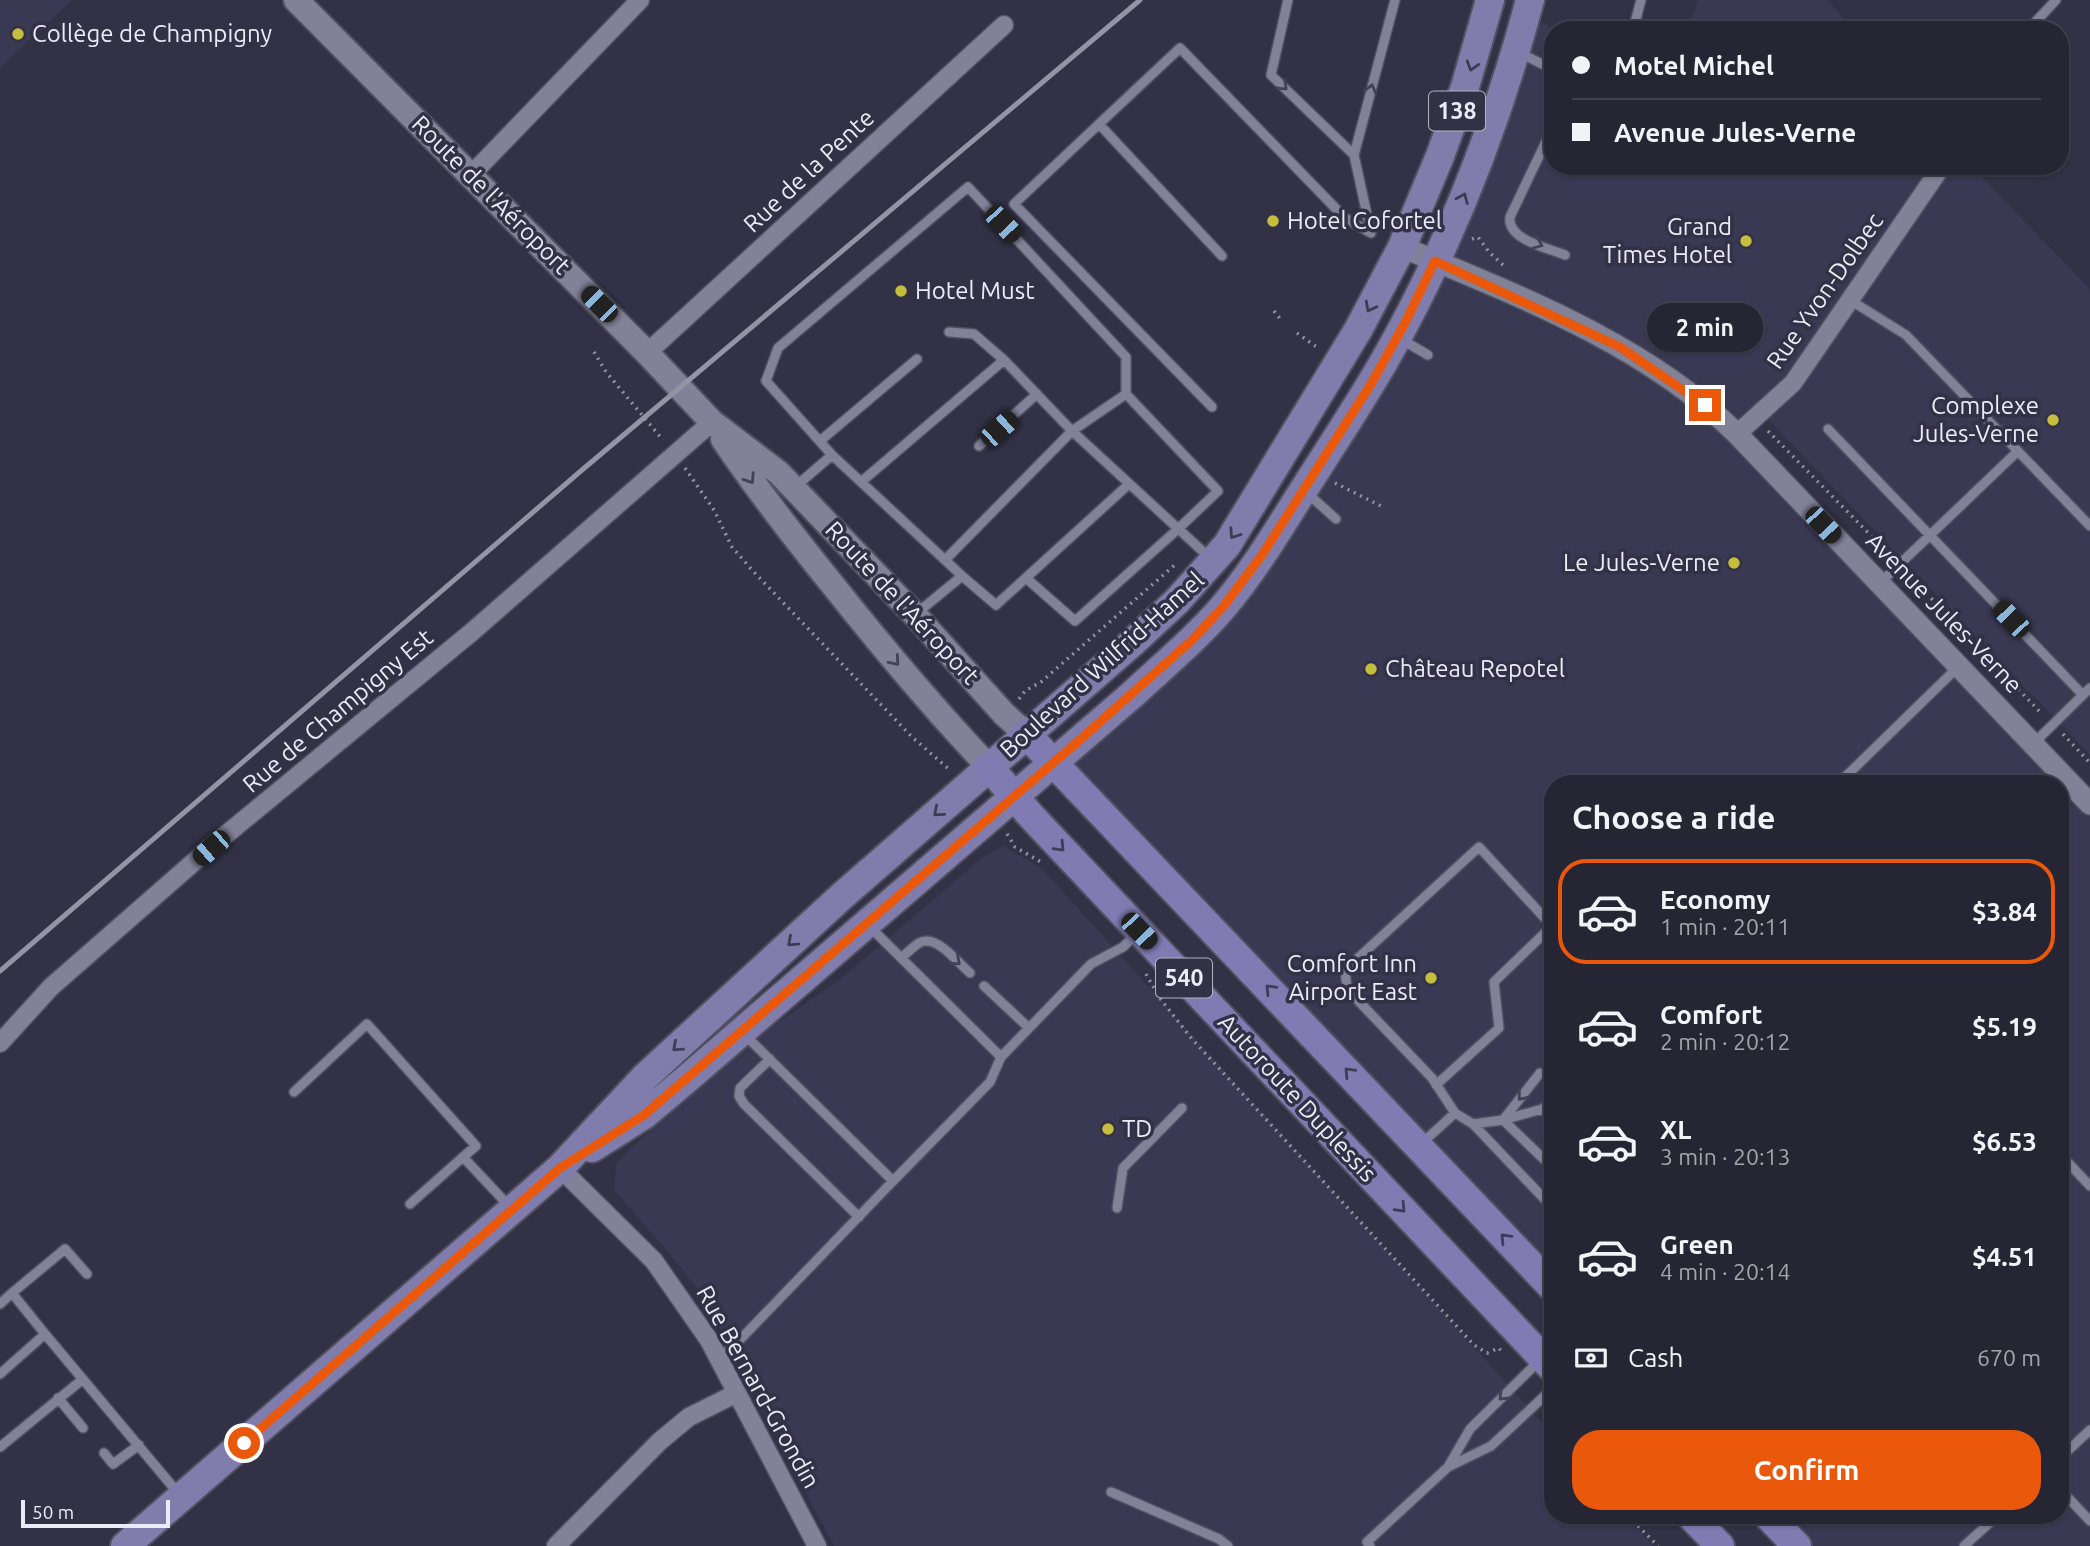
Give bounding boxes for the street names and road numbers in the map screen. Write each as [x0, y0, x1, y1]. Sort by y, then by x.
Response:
road number: 138 [1429, 92, 1485, 130]
street label: Rue de la Pente [738, 104, 879, 238]
street label: Route de l'Aéroport [407, 110, 576, 280]
street label: Rue Yvon-Dolbec [1761, 208, 1888, 374]
street label: Route de l'Aéroport [820, 516, 985, 690]
street label: Avenue Jules-Verne [1861, 527, 2028, 698]
street label: Boulevard Wilfrid-Hamel [994, 566, 1209, 763]
street label: Rue de Champigny Est [237, 623, 438, 798]
road number: 540 [1156, 959, 1212, 998]
street label: Autoroute Duplessis [1213, 1008, 1382, 1187]
street label: Rue Bernard-Grondin [691, 1281, 825, 1493]

